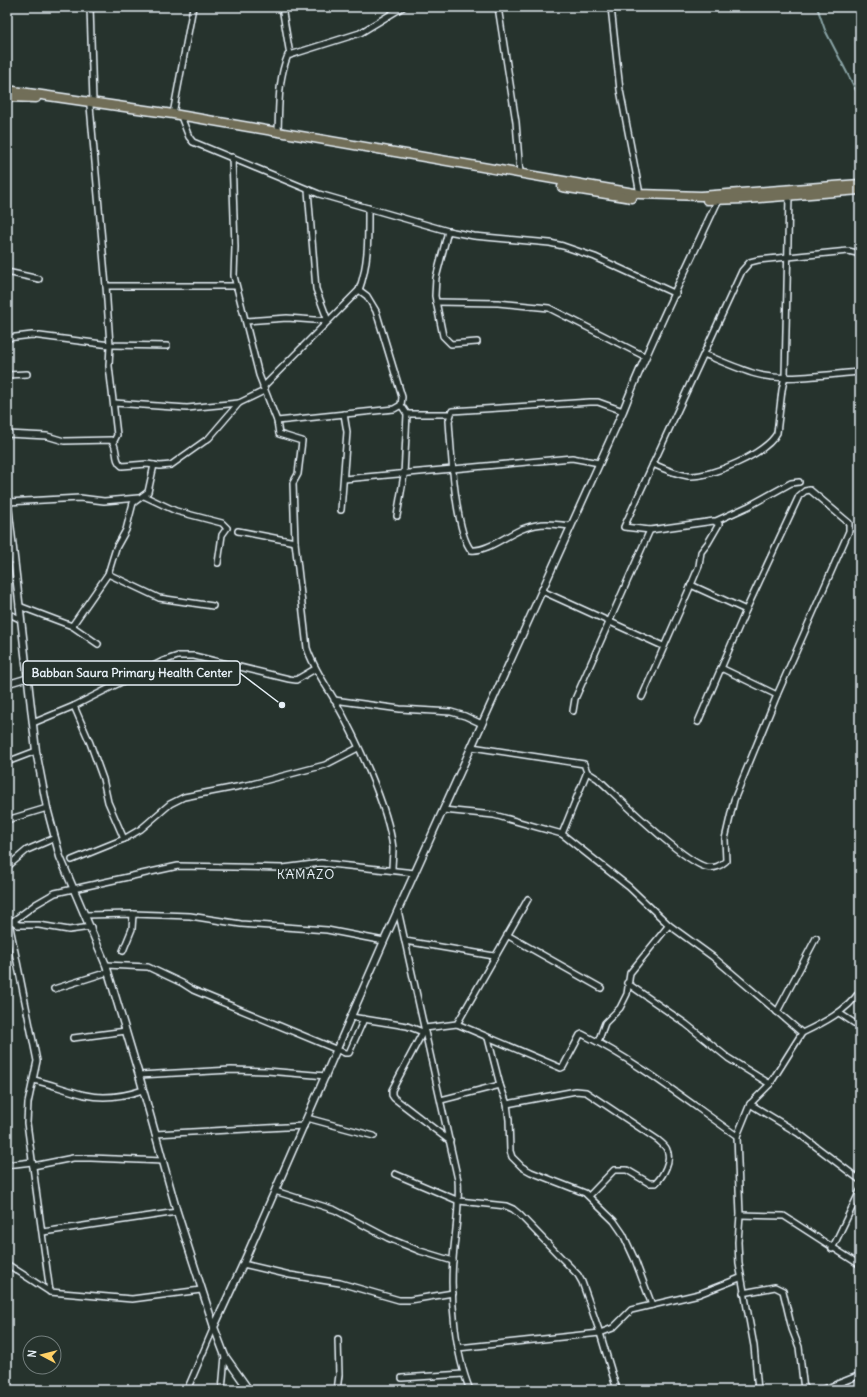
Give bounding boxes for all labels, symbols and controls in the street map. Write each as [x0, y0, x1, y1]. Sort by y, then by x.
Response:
callout: Babban Saura Primary Health Center [23, 661, 240, 685]
text: Babban Saura Primary Health Center [32, 665, 233, 681]
district label: KAMAZO [277, 866, 335, 883]
north arrow [22, 1335, 62, 1375]
text: N [25, 1349, 39, 1358]

